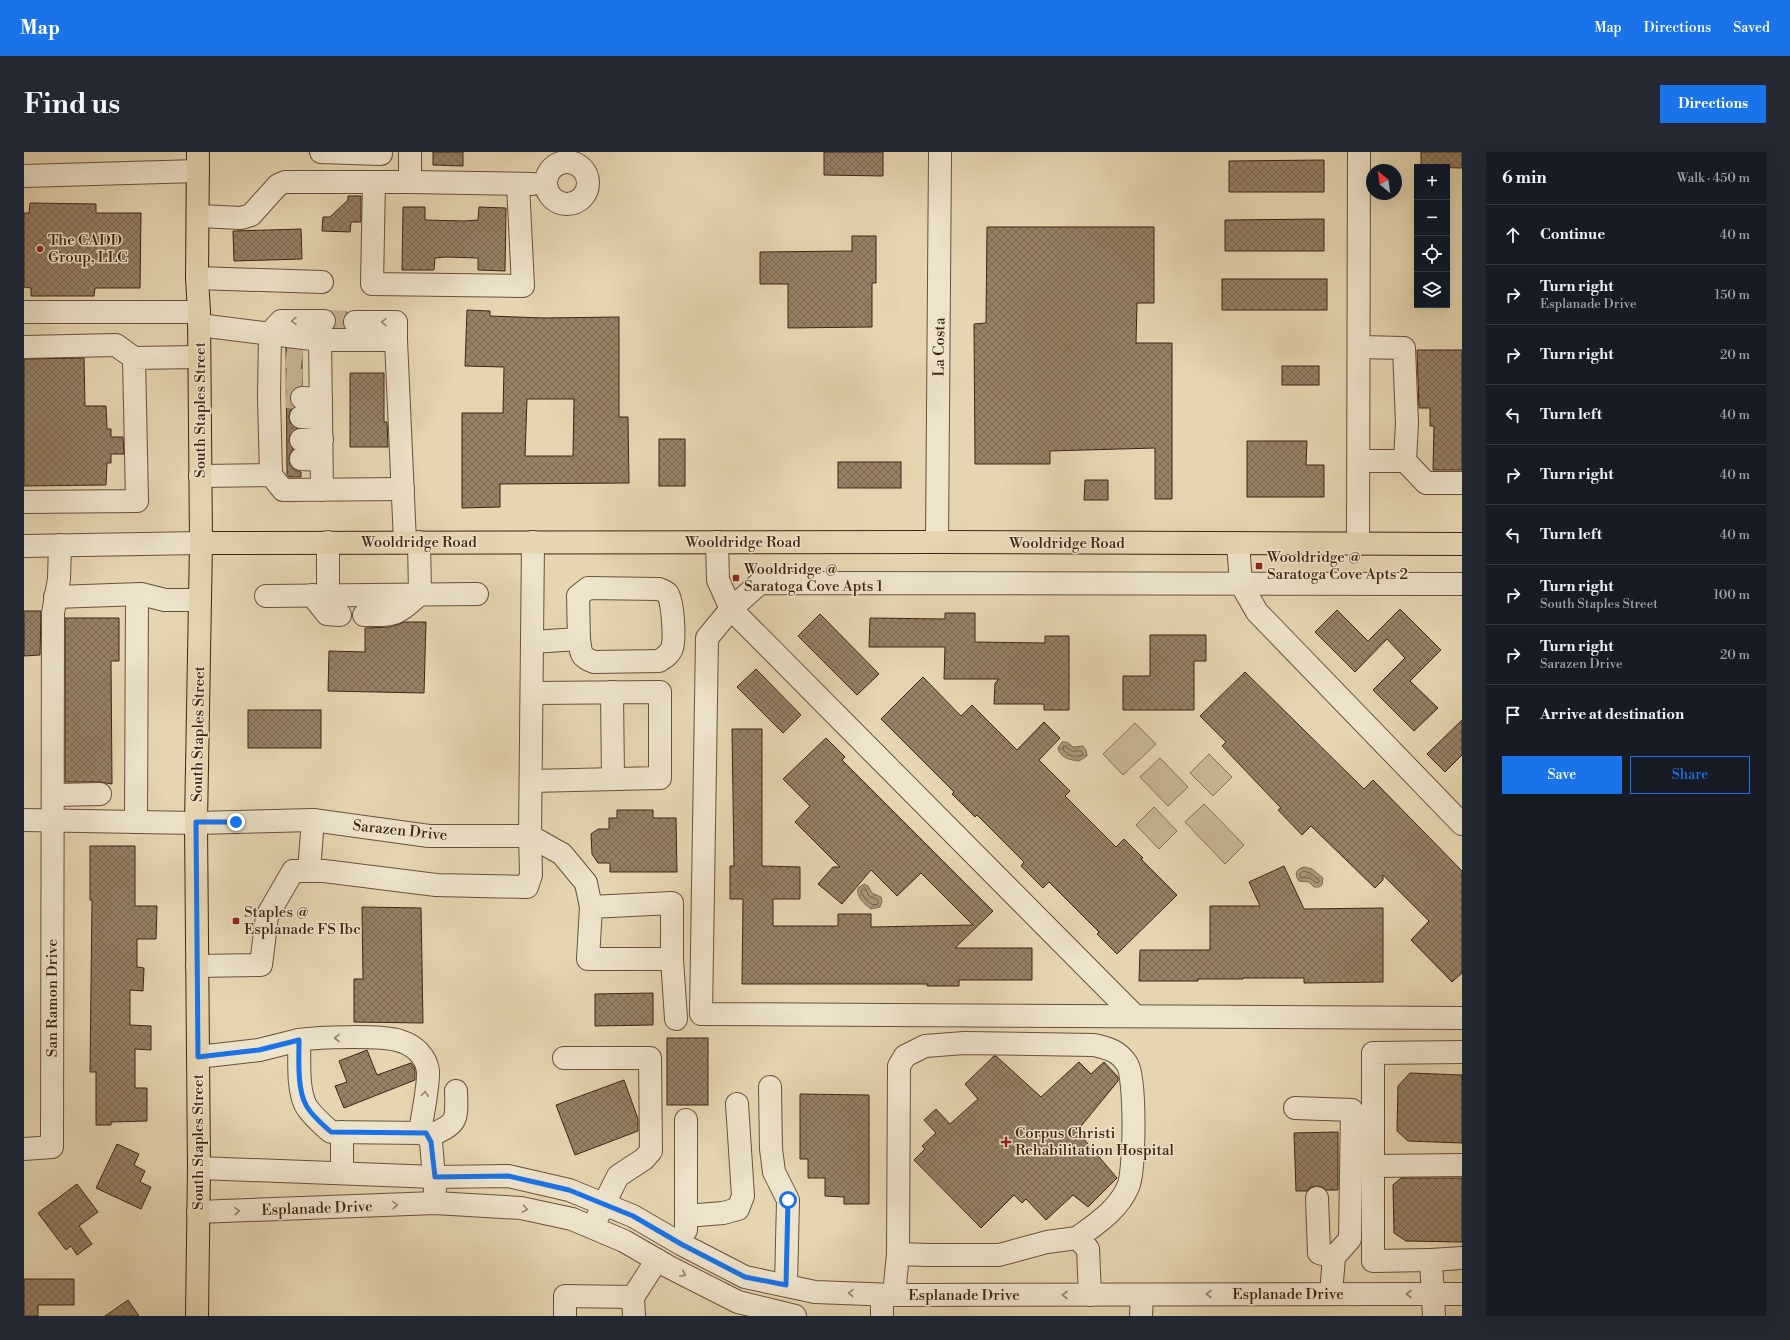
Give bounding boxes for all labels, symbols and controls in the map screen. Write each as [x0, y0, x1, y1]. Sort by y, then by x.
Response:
text: Map [20, 16, 60, 40]
text: Map [1594, 19, 1622, 37]
text: Directions [1644, 19, 1711, 37]
text: Saved [1733, 19, 1770, 37]
button: Directions [1660, 85, 1766, 123]
text: Find us [24, 87, 120, 122]
north arrow [1366, 164, 1402, 200]
map controls [1414, 164, 1450, 308]
button: + [1414, 164, 1450, 200]
text: 6 min [1502, 167, 1547, 189]
text: Walk · 450 m [1677, 170, 1750, 186]
button: − [1414, 200, 1450, 236]
icon: ahead [1502, 224, 1524, 246]
text: Continue [1540, 225, 1605, 244]
text: 40 m [1720, 227, 1750, 243]
place label: The CADD Group, LLC [48, 231, 128, 267]
button: locate [1414, 236, 1450, 272]
marker: The CADD Group, LLC [35, 244, 45, 254]
button: layers [1414, 272, 1450, 308]
text: Turn right [1540, 277, 1614, 296]
icon: right [1502, 284, 1524, 306]
text: 150 m [1715, 287, 1750, 303]
text: Esplanade Drive [1540, 296, 1637, 312]
one-way arrow [291, 317, 297, 325]
street label: La Costa [929, 317, 950, 377]
one-way arrow [381, 318, 387, 326]
street label: South Staples Street [191, 341, 210, 478]
icon: right [1502, 344, 1524, 366]
text: Turn right [1540, 345, 1614, 364]
text: 20 m [1720, 347, 1750, 363]
icon: left [1502, 404, 1524, 426]
text: Turn left [1540, 405, 1602, 424]
text: 40 m [1720, 407, 1750, 423]
icon: right [1502, 464, 1524, 486]
text: Turn right [1540, 465, 1614, 484]
text: 40 m [1720, 467, 1750, 483]
icon: left [1502, 524, 1524, 546]
text: Turn left [1540, 525, 1602, 544]
text: 40 m [1720, 527, 1750, 543]
street label: Wooldridge Road [360, 533, 477, 552]
street label: Wooldridge Road [684, 533, 801, 552]
street label: Wooldridge Road [1008, 534, 1125, 553]
place label: Wooldridge @ Saratoga Cove Apts 2 [1266, 548, 1408, 584]
place label: Wooldridge @ Saratoga Cove Apts 1 [743, 560, 883, 596]
marker: Wooldridge @ Saratoga Cove Apts 2 [1254, 561, 1264, 571]
marker: Wooldridge @ Saratoga Cove Apts 1 [731, 573, 741, 583]
text: Turn right [1540, 577, 1614, 596]
icon: right [1502, 584, 1524, 606]
text: 100 m [1714, 587, 1750, 603]
text: South Staples Street [1540, 596, 1658, 612]
text: Turn right [1540, 637, 1614, 656]
icon: right [1502, 644, 1524, 666]
text: 20 m [1720, 647, 1750, 663]
text: Sarazen Drive [1540, 656, 1623, 672]
street label: South Staples Street [188, 665, 209, 802]
icon: arrive [1502, 704, 1524, 726]
text: Arrive at destination [1540, 705, 1684, 724]
button: Save [1502, 756, 1622, 794]
button: Share [1630, 756, 1750, 794]
route end [227, 813, 245, 831]
street label: Sarazen Drive [352, 816, 448, 845]
place label: Staples @ Esplanade FS Ibc [244, 903, 361, 939]
marker: Staples @ Esplanade FS Ibc [231, 916, 241, 926]
street label: San Ramon Drive [43, 939, 62, 1057]
one-way arrow [334, 1034, 340, 1042]
street label: South Staples Street [189, 1073, 208, 1210]
one-way arrow [420, 1091, 429, 1097]
place label: Corpus Christi Rehabilitation Hospital [1015, 1124, 1175, 1160]
marker: Corpus Christi Rehabilitation Hospital [1000, 1136, 1012, 1148]
route start [779, 1191, 797, 1209]
street label: Esplanade Drive [261, 1197, 373, 1220]
one-way arrow [392, 1201, 398, 1209]
one-way arrow [522, 1204, 528, 1213]
one-way arrow [234, 1206, 240, 1215]
one-way arrow [678, 1269, 686, 1277]
street label: Esplanade Drive [1232, 1285, 1344, 1304]
street label: Esplanade Drive [908, 1286, 1020, 1305]
one-way arrow [848, 1289, 854, 1298]
one-way arrow [1206, 1290, 1212, 1299]
one-way arrow [1406, 1290, 1412, 1298]
one-way arrow [1062, 1291, 1068, 1299]

